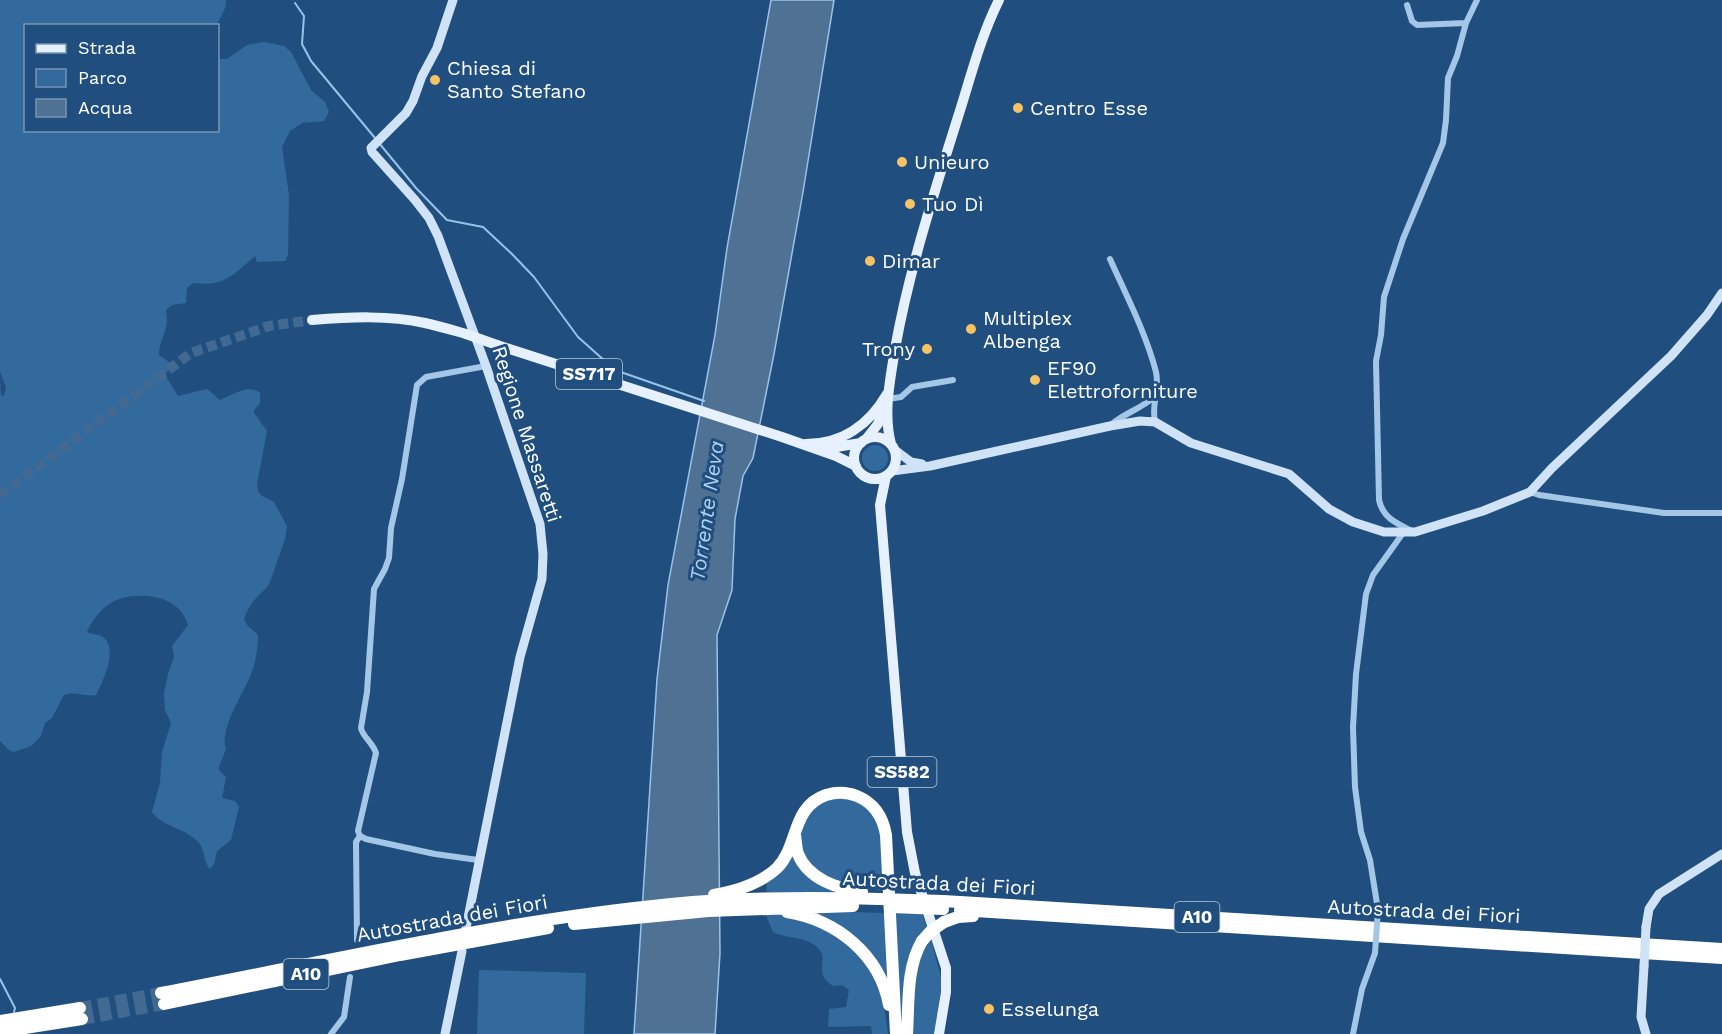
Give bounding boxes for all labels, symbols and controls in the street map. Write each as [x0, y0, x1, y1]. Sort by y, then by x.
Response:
legend [24, 24, 219, 132]
text: Strada [78, 37, 136, 58]
place label: Chiesa di Santo Stefano [447, 56, 586, 103]
text: Parco [78, 67, 127, 88]
marker: Chiesa di Santo Stefano [428, 73, 442, 87]
place label: Centro Esse [1030, 96, 1148, 120]
text: Acqua [78, 97, 132, 118]
marker: Centro Esse [1011, 101, 1025, 115]
place label: Unieuro [914, 150, 989, 174]
marker: Unieuro [895, 155, 909, 169]
place label: Tuo Dì [922, 192, 984, 216]
marker: Tuo Dì [903, 197, 917, 211]
place label: Dimar [882, 249, 940, 273]
marker: Dimar [863, 254, 877, 268]
place label: Multiplex Albenga [983, 306, 1072, 353]
marker: Multiplex Albenga [964, 322, 978, 336]
place label: Trony [862, 337, 916, 361]
marker: Trony [920, 342, 934, 356]
street label: Regione Massaretti [487, 343, 567, 525]
place label: EF90 Elettroforniture [1047, 356, 1198, 403]
road number: SS717 [556, 359, 622, 389]
marker: EF90 Elettroforniture [1028, 373, 1042, 387]
water label: Torrente Neva [684, 439, 729, 583]
road number: SS582 [868, 757, 936, 787]
street label: Autostrada dei Fiori [842, 866, 1036, 900]
street label: Autostrada dei Fiori [355, 889, 549, 947]
street label: Autostrada dei Fiori [1327, 894, 1521, 928]
road number: A10 [1174, 902, 1220, 932]
road number: A10 [284, 959, 328, 989]
place label: Esselunga [1001, 997, 1099, 1021]
marker: Esselunga [982, 1002, 996, 1016]

